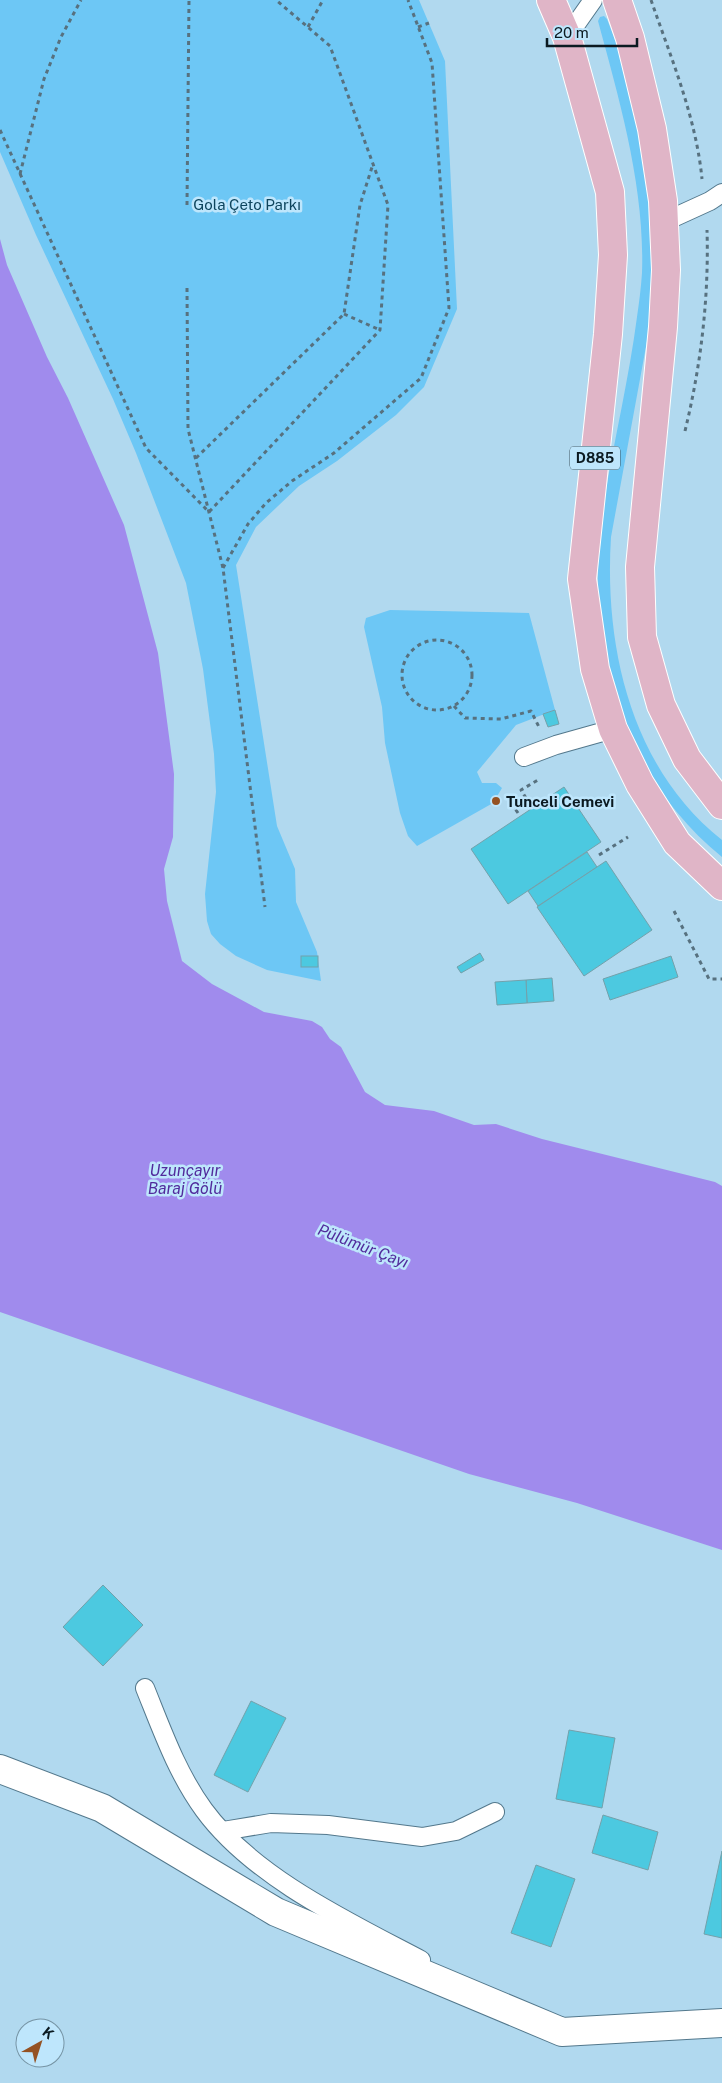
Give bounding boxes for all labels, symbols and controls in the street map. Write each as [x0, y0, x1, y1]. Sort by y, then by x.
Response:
scale bar [547, 15, 637, 47]
text: 20 m [554, 24, 589, 41]
park label: Gola Çeto Parkı [193, 196, 301, 213]
road number: D885 [570, 446, 620, 469]
place label: Tunceli Cemevi [506, 793, 614, 810]
marker: Tunceli Cemevi [490, 795, 502, 807]
water label: Uzunçayır Baraj Gölü [148, 1161, 222, 1198]
water label: Pülümür Çayı [315, 1220, 411, 1272]
north arrow [15, 2018, 65, 2068]
text: K [39, 2024, 57, 2042]

